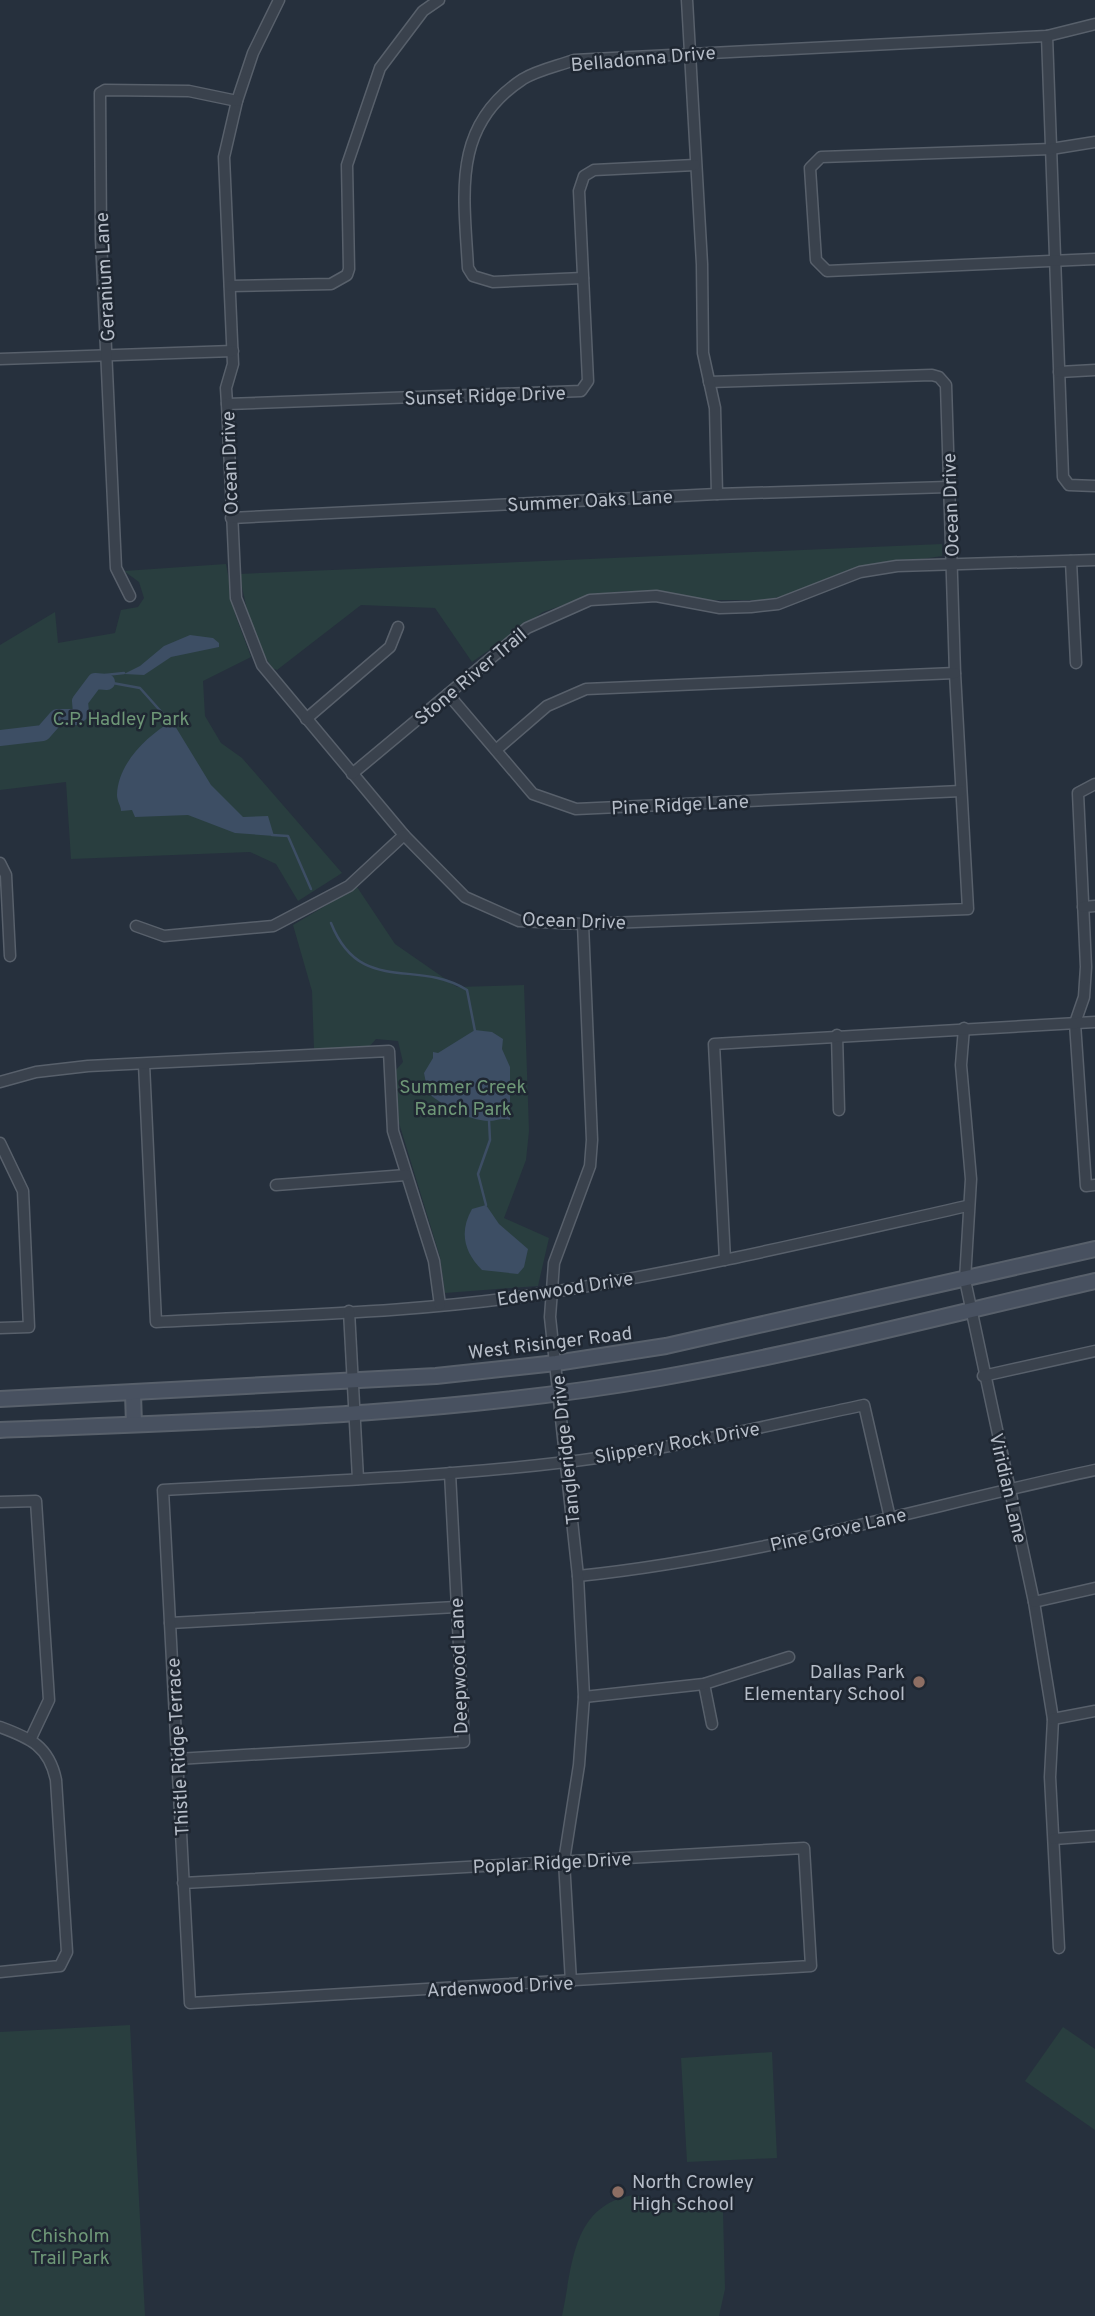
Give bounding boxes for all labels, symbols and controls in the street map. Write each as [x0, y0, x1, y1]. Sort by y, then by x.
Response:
street label: Belladonna Drive [570, 42, 717, 78]
street label: Geranium Lane [91, 211, 121, 342]
street label: Sunset Ridge Drive [404, 382, 566, 412]
street label: Ocean Drive [217, 411, 245, 515]
street label: Ocean Drive [938, 453, 966, 557]
street label: Summer Oaks Lane [507, 486, 674, 518]
street label: Stone River Trail [410, 624, 532, 731]
park label: C.P. Hadley Park [52, 708, 190, 732]
street label: Pine Ridge Lane [611, 790, 750, 822]
street label: Ocean Drive [522, 908, 626, 936]
park label: Summer Creek Ranch Park [399, 1076, 527, 1122]
street label: Edenwood Drive [495, 1267, 635, 1313]
street label: West Risinger Road [467, 1322, 634, 1366]
street label: Tangleridge Drive [547, 1374, 587, 1526]
street label: Slippery Rock Drive [593, 1418, 762, 1470]
street label: Viridian Lane [983, 1431, 1031, 1546]
street label: Pine Grove Lane [768, 1504, 909, 1558]
street label: Deepwood Lane [446, 1597, 474, 1735]
street label: Thistle Ridge Terrace [162, 1657, 196, 1837]
place label: Dallas Park Elementary School [744, 1661, 905, 1707]
marker: Dallas Park Elementary School [911, 1674, 927, 1690]
street label: Poplar Ridge Drive [472, 1848, 632, 1880]
street label: Ardenwood Drive [426, 1972, 574, 2004]
place label: North Crowley High School [632, 2171, 754, 2217]
marker: North Crowley High School [610, 2184, 626, 2200]
park label: Chisholm Trail Park [30, 2225, 110, 2271]

